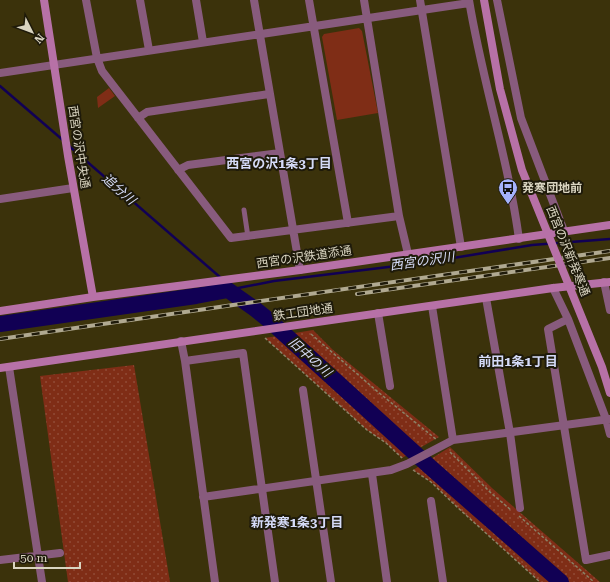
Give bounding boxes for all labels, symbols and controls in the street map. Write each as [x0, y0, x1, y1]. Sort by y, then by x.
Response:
north arrow [12, 12, 52, 52]
text: N [31, 31, 47, 46]
street label: 西宮の沢中央通 [66, 104, 92, 190]
district label: 西宮の沢1条3丁目 [226, 156, 332, 171]
water label: 追分川 [99, 171, 140, 209]
bus stop icon: 発寒団地前 [497, 177, 519, 205]
place label: 発寒団地前 [522, 181, 582, 195]
street label: 西宮の沢新発寒通 [544, 204, 592, 298]
street label: 西宮の沢鉄道添通 [255, 243, 353, 271]
water label: 西宮の沢川 [389, 249, 457, 273]
street label: 鉄工団地通 [272, 301, 334, 323]
water label: 旧中の川 [286, 334, 336, 381]
district label: 前田1条1丁目 [478, 354, 558, 369]
district label: 新発寒1条3丁目 [251, 515, 343, 530]
scale bar [14, 544, 80, 570]
text: 50 m [20, 551, 47, 565]

